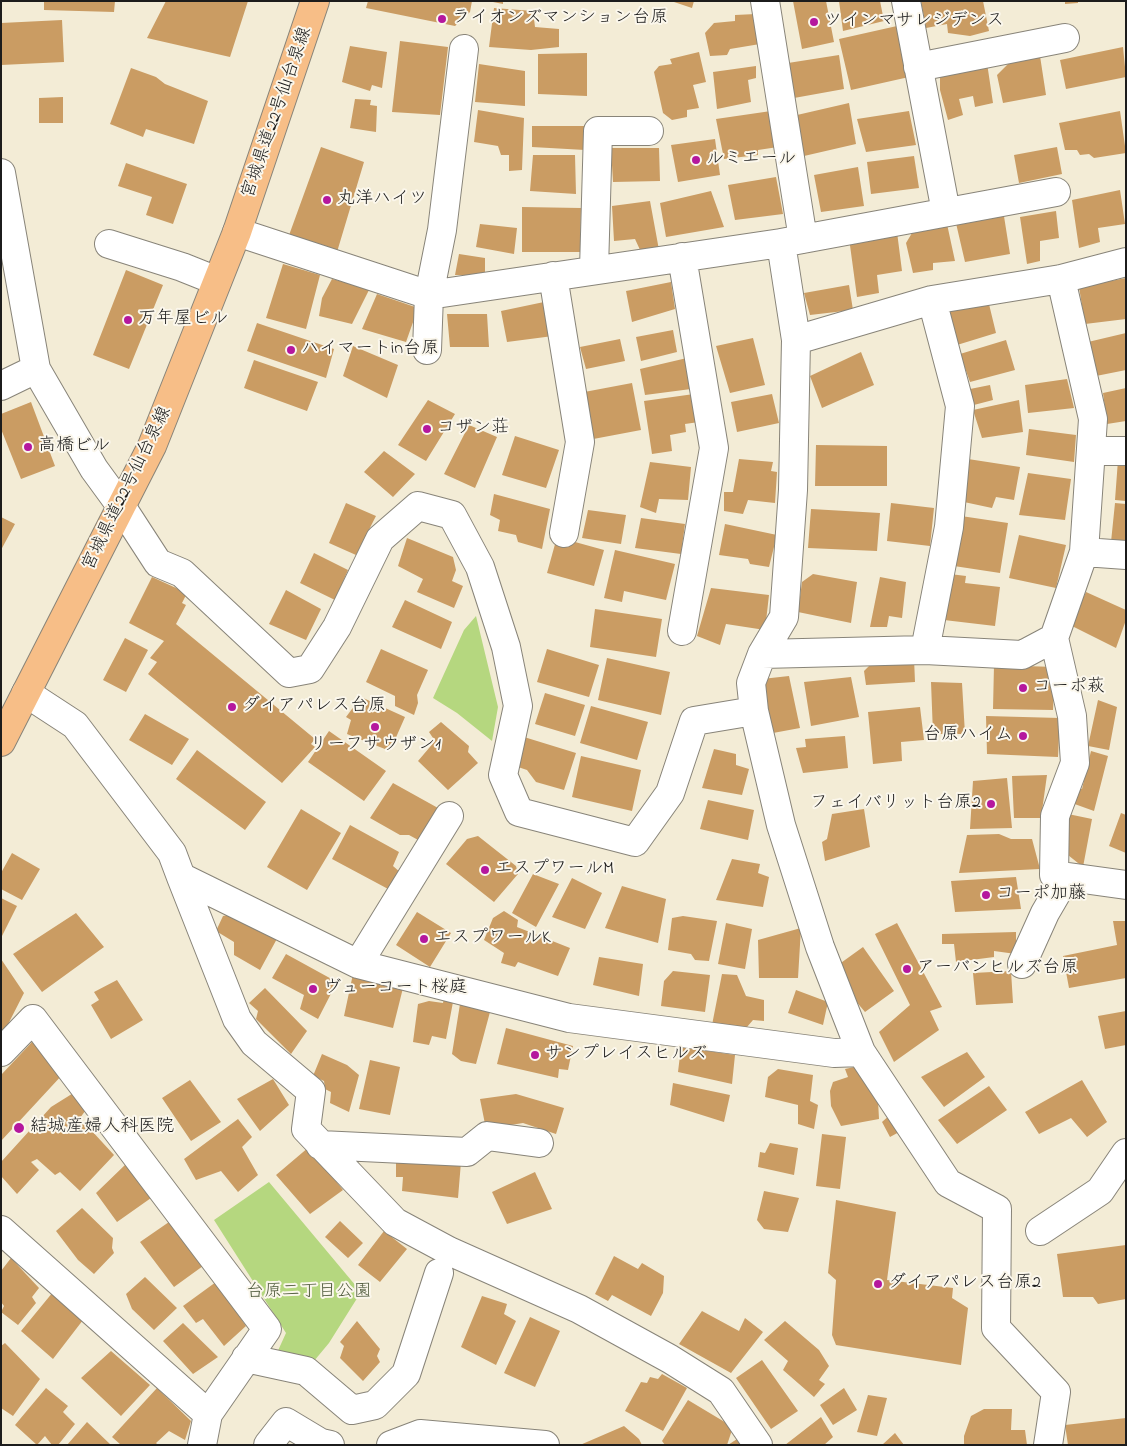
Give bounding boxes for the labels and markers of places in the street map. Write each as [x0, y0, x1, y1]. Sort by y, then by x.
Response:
place label: ライオンズマンション台原 [452, 8, 668, 30]
place label: ツインマサレジデンス [824, 11, 1004, 33]
marker: ライオンズマンション台原 [436, 13, 448, 25]
marker: ツインマサレジデンス [808, 16, 820, 28]
place label: ルミエール [706, 149, 796, 171]
marker: ルミエール [690, 154, 702, 166]
place label: 丸洋ハイツ [337, 189, 427, 211]
marker: 丸洋ハイツ [321, 194, 333, 206]
place label: 万年屋ビル [138, 309, 228, 331]
marker: 万年屋ビル [122, 314, 134, 326]
place label: ハイマートin台原 [301, 339, 439, 361]
marker: ハイマートin台原 [285, 344, 297, 356]
place label: コザン荘 [437, 418, 509, 440]
marker: コザン荘 [421, 423, 433, 435]
place label: 高橋ビル [38, 436, 110, 458]
marker: 高橋ビル [22, 441, 34, 453]
place label: コーポ萩 [1033, 677, 1105, 699]
marker: コーポ萩 [1017, 682, 1029, 694]
place label: ダイアパレス台原 [242, 696, 386, 718]
marker: ダイアパレス台原 [226, 701, 238, 713]
marker: リーフサウザン1 [369, 721, 381, 733]
place label: 台原ハイム [923, 725, 1013, 747]
marker: 台原ハイム [1017, 730, 1029, 742]
place label: リーフサウザン1 [309, 735, 441, 757]
place label: フェイバリット台原2 [810, 793, 981, 815]
marker: フェイバリット台原2 [985, 798, 997, 810]
place label: エスプワールM [495, 859, 614, 881]
marker: エスプワールM [479, 864, 491, 876]
place label: コーポ加藤 [996, 884, 1086, 906]
marker: コーポ加藤 [980, 889, 992, 901]
place label: エスプワールK [434, 928, 551, 950]
marker: エスプワールK [418, 933, 430, 945]
place label: アーバンヒルズ台原 [917, 958, 1078, 980]
marker: アーバンヒルズ台原 [901, 963, 913, 975]
place label: ヴューコート桜庭 [323, 978, 467, 1000]
marker: ヴューコート桜庭 [307, 983, 319, 995]
place label: サンプレイスヒルズ [545, 1044, 707, 1066]
marker: サンプレイスヒルズ [529, 1049, 541, 1061]
place label: 結城産婦人科医院 [30, 1117, 174, 1139]
marker: 結城産婦人科医院 [12, 1121, 26, 1135]
place label: ダイアパレス台原2 [888, 1273, 1041, 1295]
marker: ダイアパレス台原2 [872, 1278, 884, 1290]

